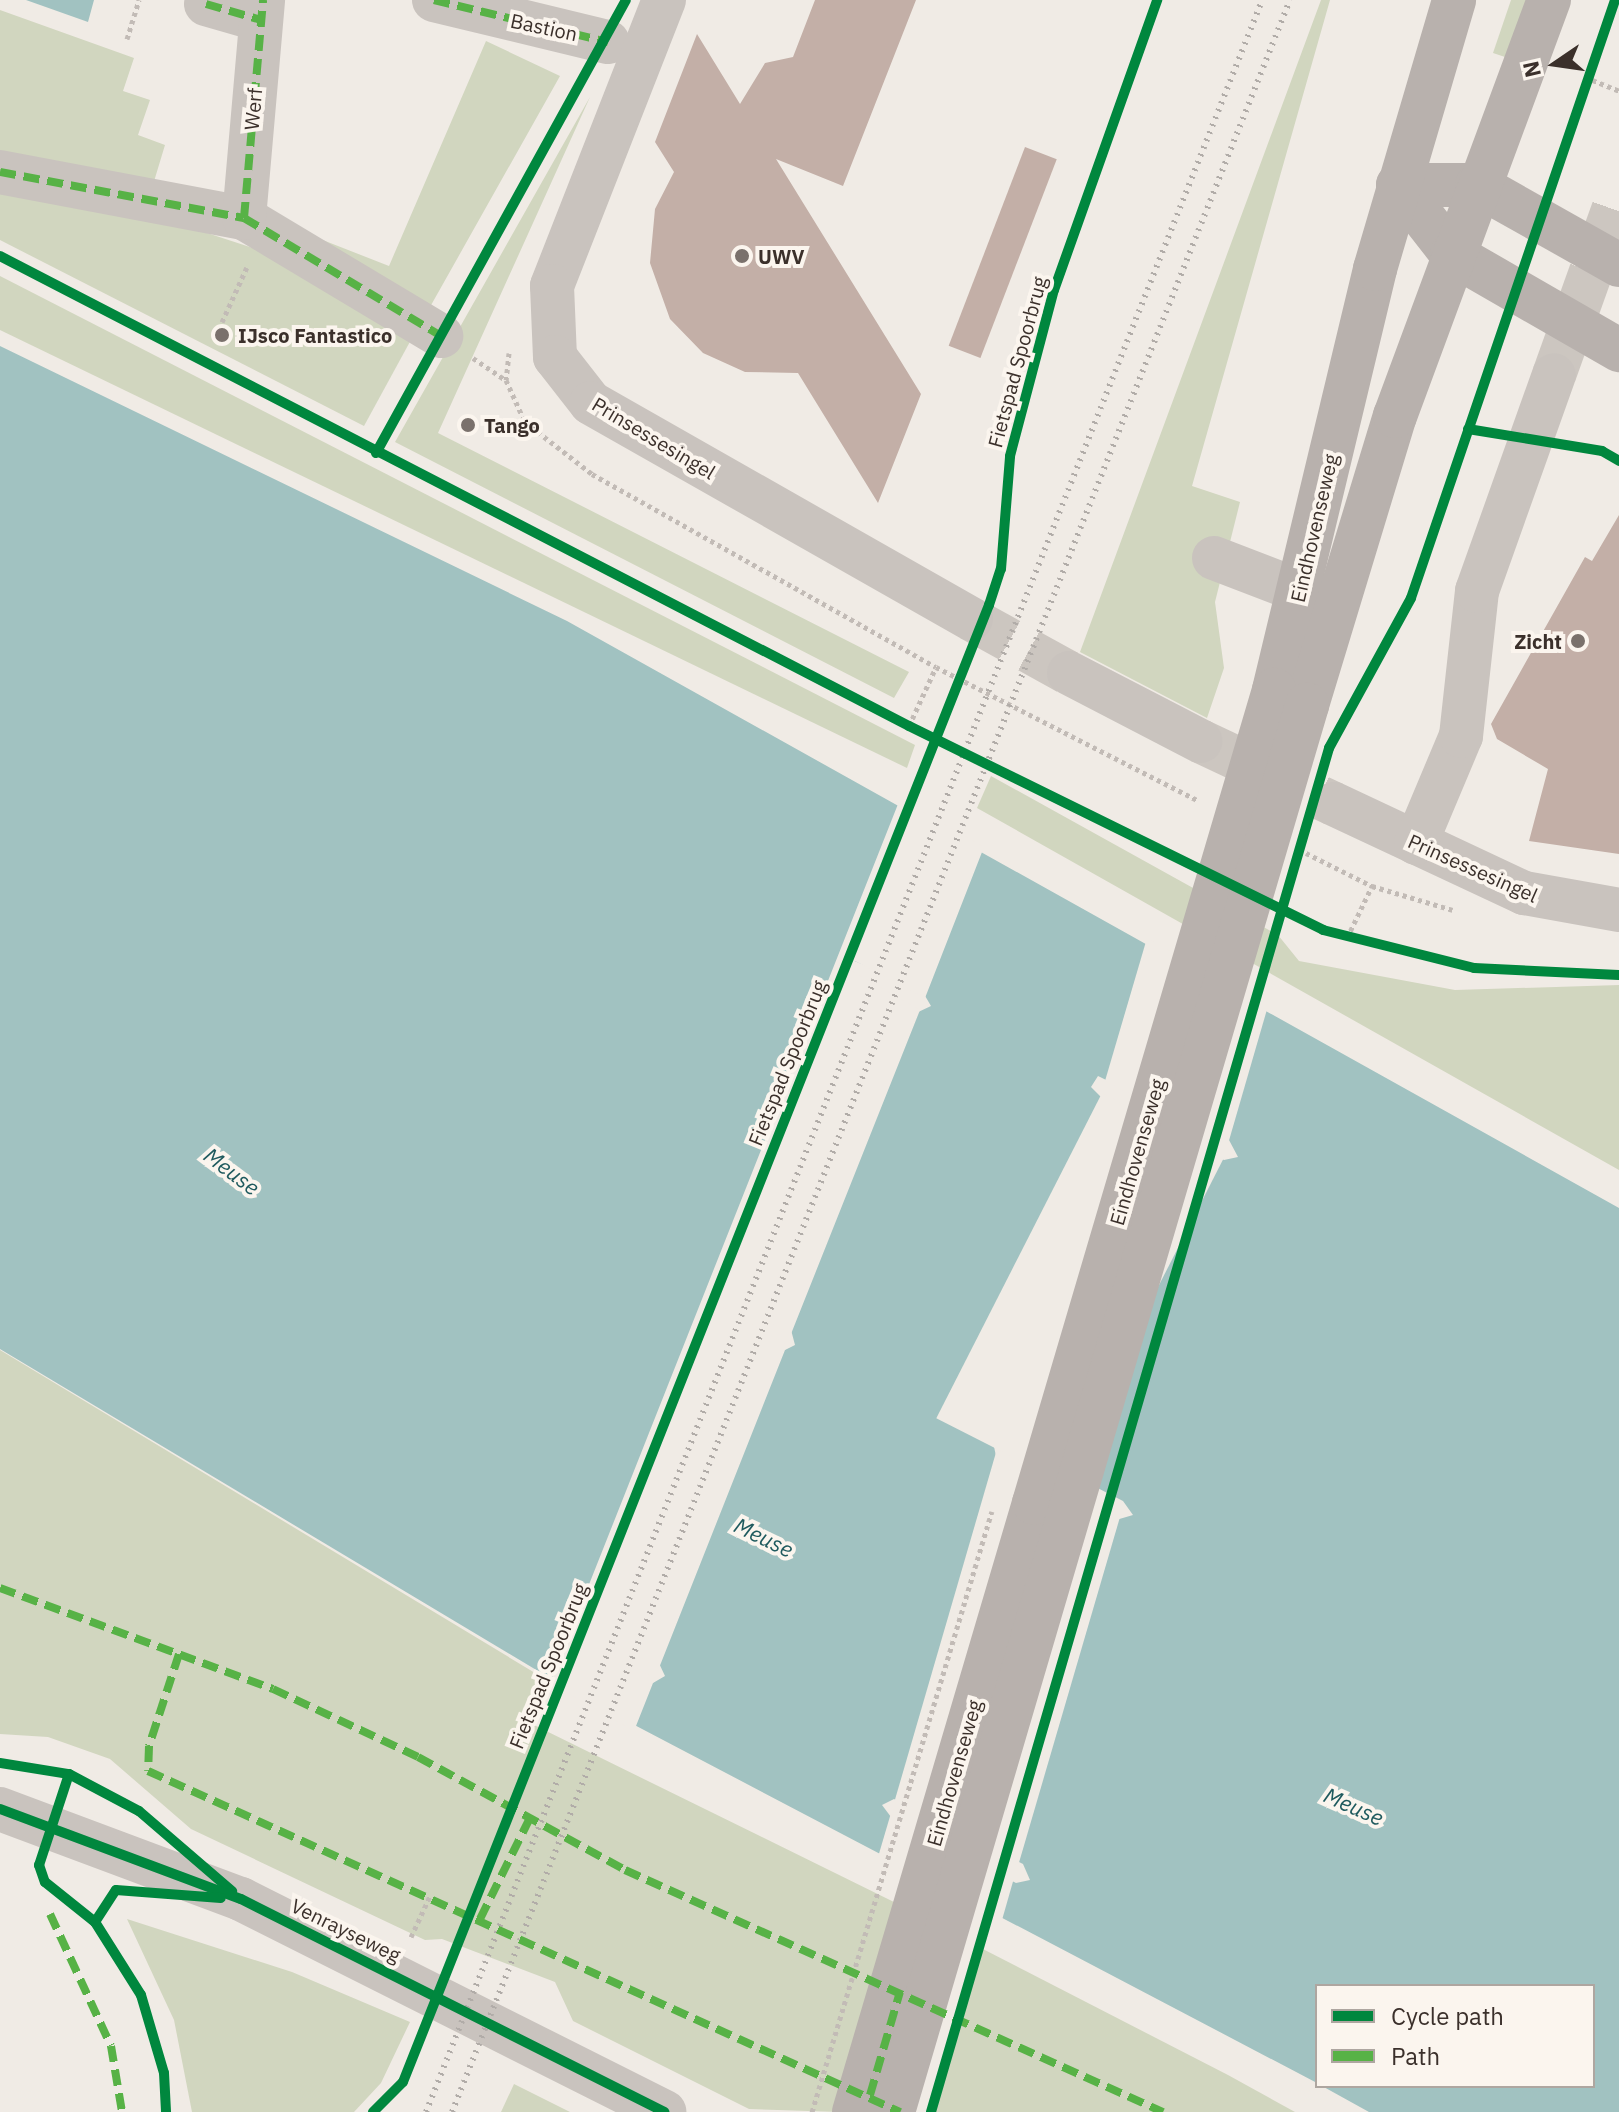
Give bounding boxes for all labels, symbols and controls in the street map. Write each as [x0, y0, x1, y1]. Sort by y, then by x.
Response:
street label: Bastion [508, 8, 580, 46]
north arrow [1515, 24, 1595, 104]
text: N [1515, 58, 1547, 81]
street label: Werf [239, 87, 267, 131]
place label: UWV [758, 244, 804, 268]
marker: UWV [733, 247, 751, 265]
street label: Fietspad Spoorbrug [983, 274, 1051, 450]
place label: IJsco Fantastico [238, 323, 392, 347]
marker: IJsco Fantastico [213, 326, 231, 344]
street label: Prinsessesingel [588, 392, 720, 484]
place label: Tango [484, 413, 540, 437]
marker: Tango [459, 416, 477, 434]
street label: Eindhovenseweg [1285, 452, 1343, 604]
place label: Zicht [1514, 629, 1562, 653]
marker: Zicht [1569, 632, 1587, 650]
street label: Prinsessesingel [1404, 829, 1542, 907]
street label: Fietspad Spoorbrug [743, 977, 831, 1149]
street label: Eindhovenseweg [1105, 1076, 1169, 1228]
water label: Meuse [199, 1142, 265, 1200]
water label: Meuse [730, 1511, 798, 1563]
street label: Fietspad Spoorbrug [504, 1580, 592, 1752]
street label: Eindhovenseweg [922, 1697, 986, 1849]
water label: Meuse [1320, 1781, 1388, 1831]
street label: Venrayseweg [287, 1893, 405, 1967]
legend [1315, 1984, 1595, 2088]
text: Cycle path [1391, 2000, 1504, 2032]
text: Path [1391, 2040, 1440, 2072]

